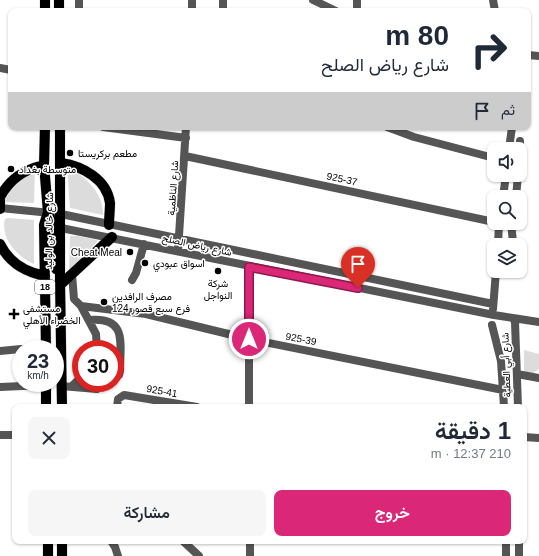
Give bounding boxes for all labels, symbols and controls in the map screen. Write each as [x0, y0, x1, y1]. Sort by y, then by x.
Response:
text: 80 m [385, 20, 449, 51]
icon: right [463, 24, 515, 76]
text: شارع رياض الصلح [321, 55, 449, 75]
icon: arrive [471, 100, 493, 122]
text: ثم [501, 101, 515, 118]
map controls [487, 142, 527, 278]
button: sound [487, 142, 527, 182]
marker: مطعم بركريستا [65, 148, 75, 158]
place label: مطعم بركريستا [78, 148, 137, 160]
street label: شارع الناظمية [166, 160, 181, 216]
marker: متوسطة بغداد [6, 164, 16, 174]
place label: متوسطة بغداد [19, 164, 76, 176]
street label: 925-37 [326, 170, 359, 188]
button: search [487, 190, 527, 230]
street label: شارع خالد بن الوليد [43, 192, 56, 270]
street label: شارع رياض الصلح [161, 232, 233, 259]
button: layers [487, 238, 527, 278]
place label: Cheat Meal [71, 247, 122, 258]
marker: Cheat Meal [125, 247, 135, 257]
pin [341, 247, 375, 288]
icon: arrive [347, 253, 369, 275]
marker: اسواق عبودي [140, 258, 150, 268]
place label: اسواق عبودي [153, 258, 205, 272]
marker: شركة النواجل [213, 266, 223, 276]
place label: شركة النواجل [204, 278, 232, 302]
road number: 18 [35, 280, 55, 294]
place label: مصرف الرافدين فرع سبع قصور 124 [112, 291, 190, 315]
marker: مصرف الرافدين فرع سبع قصور 124 [99, 297, 109, 307]
place label: مستشفى الخضراء الأهلي [23, 303, 81, 329]
marker: مستشفى الخضراء الأهلي [8, 308, 20, 320]
position arrow [228, 318, 270, 360]
street label: 925-39 [285, 331, 318, 347]
street label: شارع أبي العطية [499, 332, 516, 398]
speed limit sign: 30 [72, 340, 124, 392]
text: 23 [27, 350, 49, 372]
text: km/h [27, 370, 49, 381]
street label: 925-41 [146, 383, 179, 399]
button: close [28, 417, 70, 459]
text: 1 دقيقة [435, 417, 511, 444]
text: 210 m · 12:37 [431, 446, 511, 461]
button: مشاركة [28, 490, 266, 536]
button: خروج [274, 490, 511, 536]

